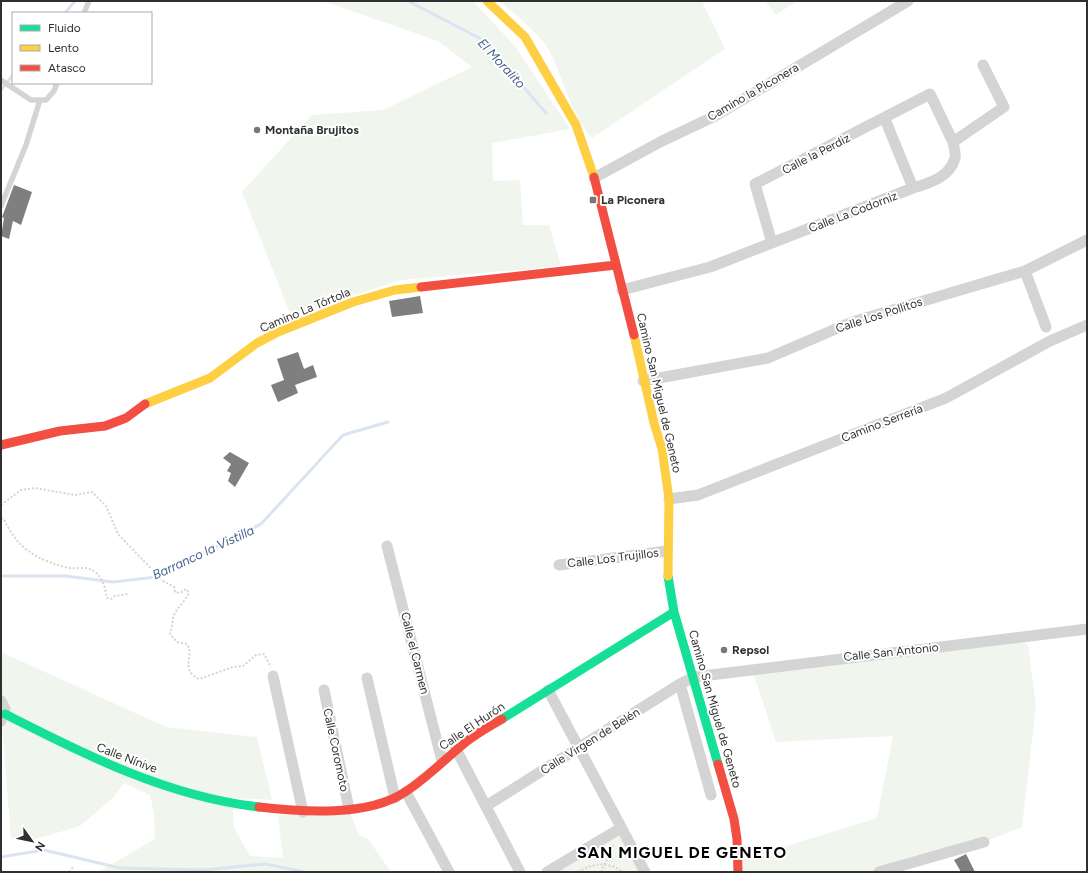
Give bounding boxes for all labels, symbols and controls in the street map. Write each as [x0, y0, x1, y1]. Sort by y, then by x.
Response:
legend [12, 12, 152, 84]
text: Fluido [48, 21, 81, 35]
water label: El Moralito [475, 35, 529, 92]
text: Lento [48, 41, 79, 55]
street label: Camino la Piconera [705, 60, 801, 124]
text: Atasco [48, 61, 86, 75]
place label: Montaña Brujitos [265, 123, 359, 137]
marker: Montaña Brujitos [252, 125, 262, 135]
street label: Calle la Perdiz [780, 131, 852, 177]
street label: Calle La Codorniz [807, 189, 899, 235]
place label: La Piconera [601, 193, 665, 207]
marker: La Piconera [588, 195, 598, 205]
street label: Camino La Tórtola [258, 285, 352, 335]
street label: Calle Los Pollitos [834, 294, 924, 336]
street label: Camino San Miguel de Geneto [634, 312, 684, 474]
street label: Camino Serrería [839, 401, 925, 445]
water label: Barranco la Vistilla [150, 522, 257, 583]
street label: Calle Los Trujillos [566, 545, 660, 571]
street label: Calle el Carmen [398, 611, 432, 696]
street label: Camino San Miguel de Geneto [686, 629, 744, 789]
street label: Calle San Antonio [843, 640, 939, 664]
place label: Repsol [732, 643, 769, 657]
marker: Repsol [719, 645, 729, 655]
street label: Calle El Hurón [437, 699, 508, 753]
street label: Calle Virgen de Belén [538, 705, 642, 777]
street label: Calle Coromoto [320, 707, 352, 793]
street label: Calle Nínive [95, 740, 160, 776]
north arrow [12, 821, 52, 861]
text: N [32, 839, 48, 853]
district label: SAN MIGUEL DE GENETO [577, 843, 787, 862]

